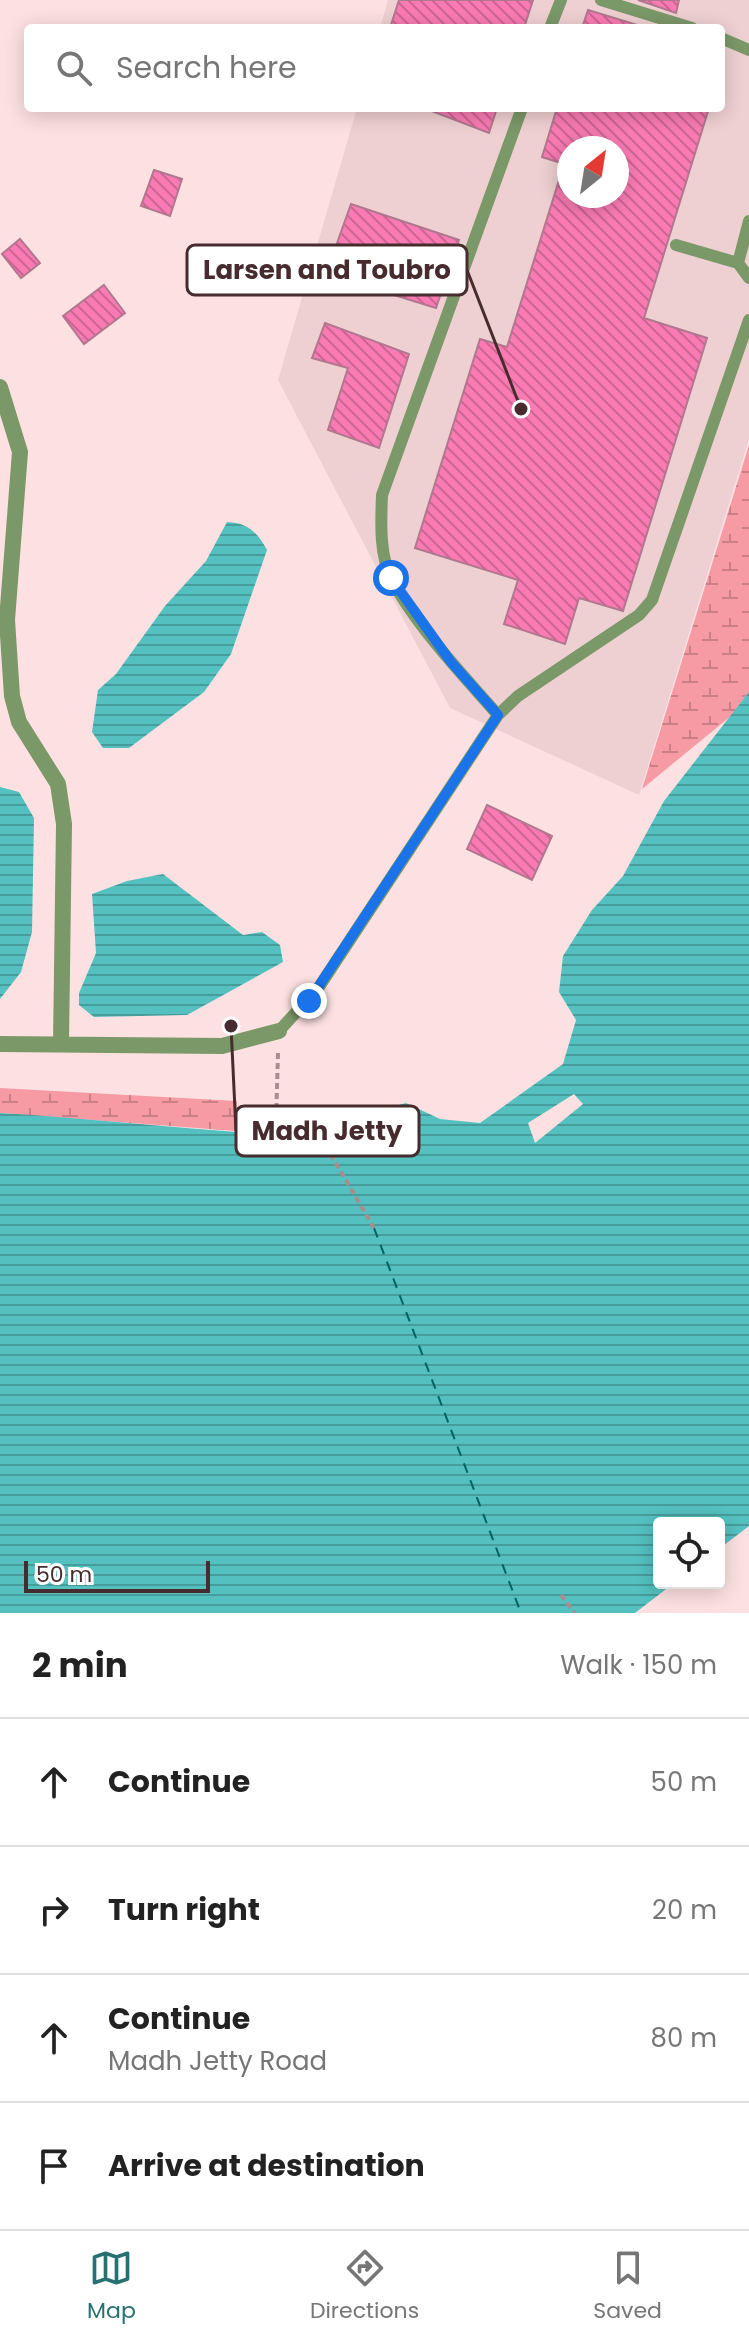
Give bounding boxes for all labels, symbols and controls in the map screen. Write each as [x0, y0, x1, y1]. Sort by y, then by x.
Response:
search box [24, 24, 725, 112]
icon: search [52, 46, 96, 90]
text: Search here [116, 46, 297, 89]
north arrow [557, 136, 629, 208]
callout: Larsen and Toubro [187, 245, 467, 295]
text: Larsen and Toubro [203, 252, 451, 288]
route start [373, 560, 409, 596]
route end [291, 983, 327, 1019]
callout: Madh Jetty [236, 1106, 419, 1156]
text: Madh Jetty [252, 1113, 403, 1149]
map controls [653, 1517, 725, 1589]
button: locate [653, 1517, 725, 1589]
scale bar [24, 1557, 210, 1593]
text: 50 m [36, 1559, 92, 1590]
text: 2 min [32, 1641, 128, 1689]
text: Walk · 150 m [560, 1647, 717, 1683]
icon: ahead [32, 1760, 76, 1804]
text: Continue [108, 1760, 250, 1803]
text: 50 m [651, 1764, 717, 1800]
icon: right [32, 1888, 76, 1932]
text: Turn right [108, 1888, 260, 1931]
text: 20 m [652, 1892, 717, 1928]
text: Continue [108, 1997, 250, 2040]
icon: ahead [32, 2016, 76, 2060]
text: 80 m [651, 2020, 717, 2056]
text: Madh Jetty Road [108, 2043, 327, 2079]
icon: arrive [32, 2144, 76, 2188]
text: Arrive at destination [108, 2144, 425, 2187]
tab: Map [87, 2246, 136, 2327]
tab: Directions [310, 2246, 419, 2327]
tab: Saved [593, 2246, 662, 2327]

